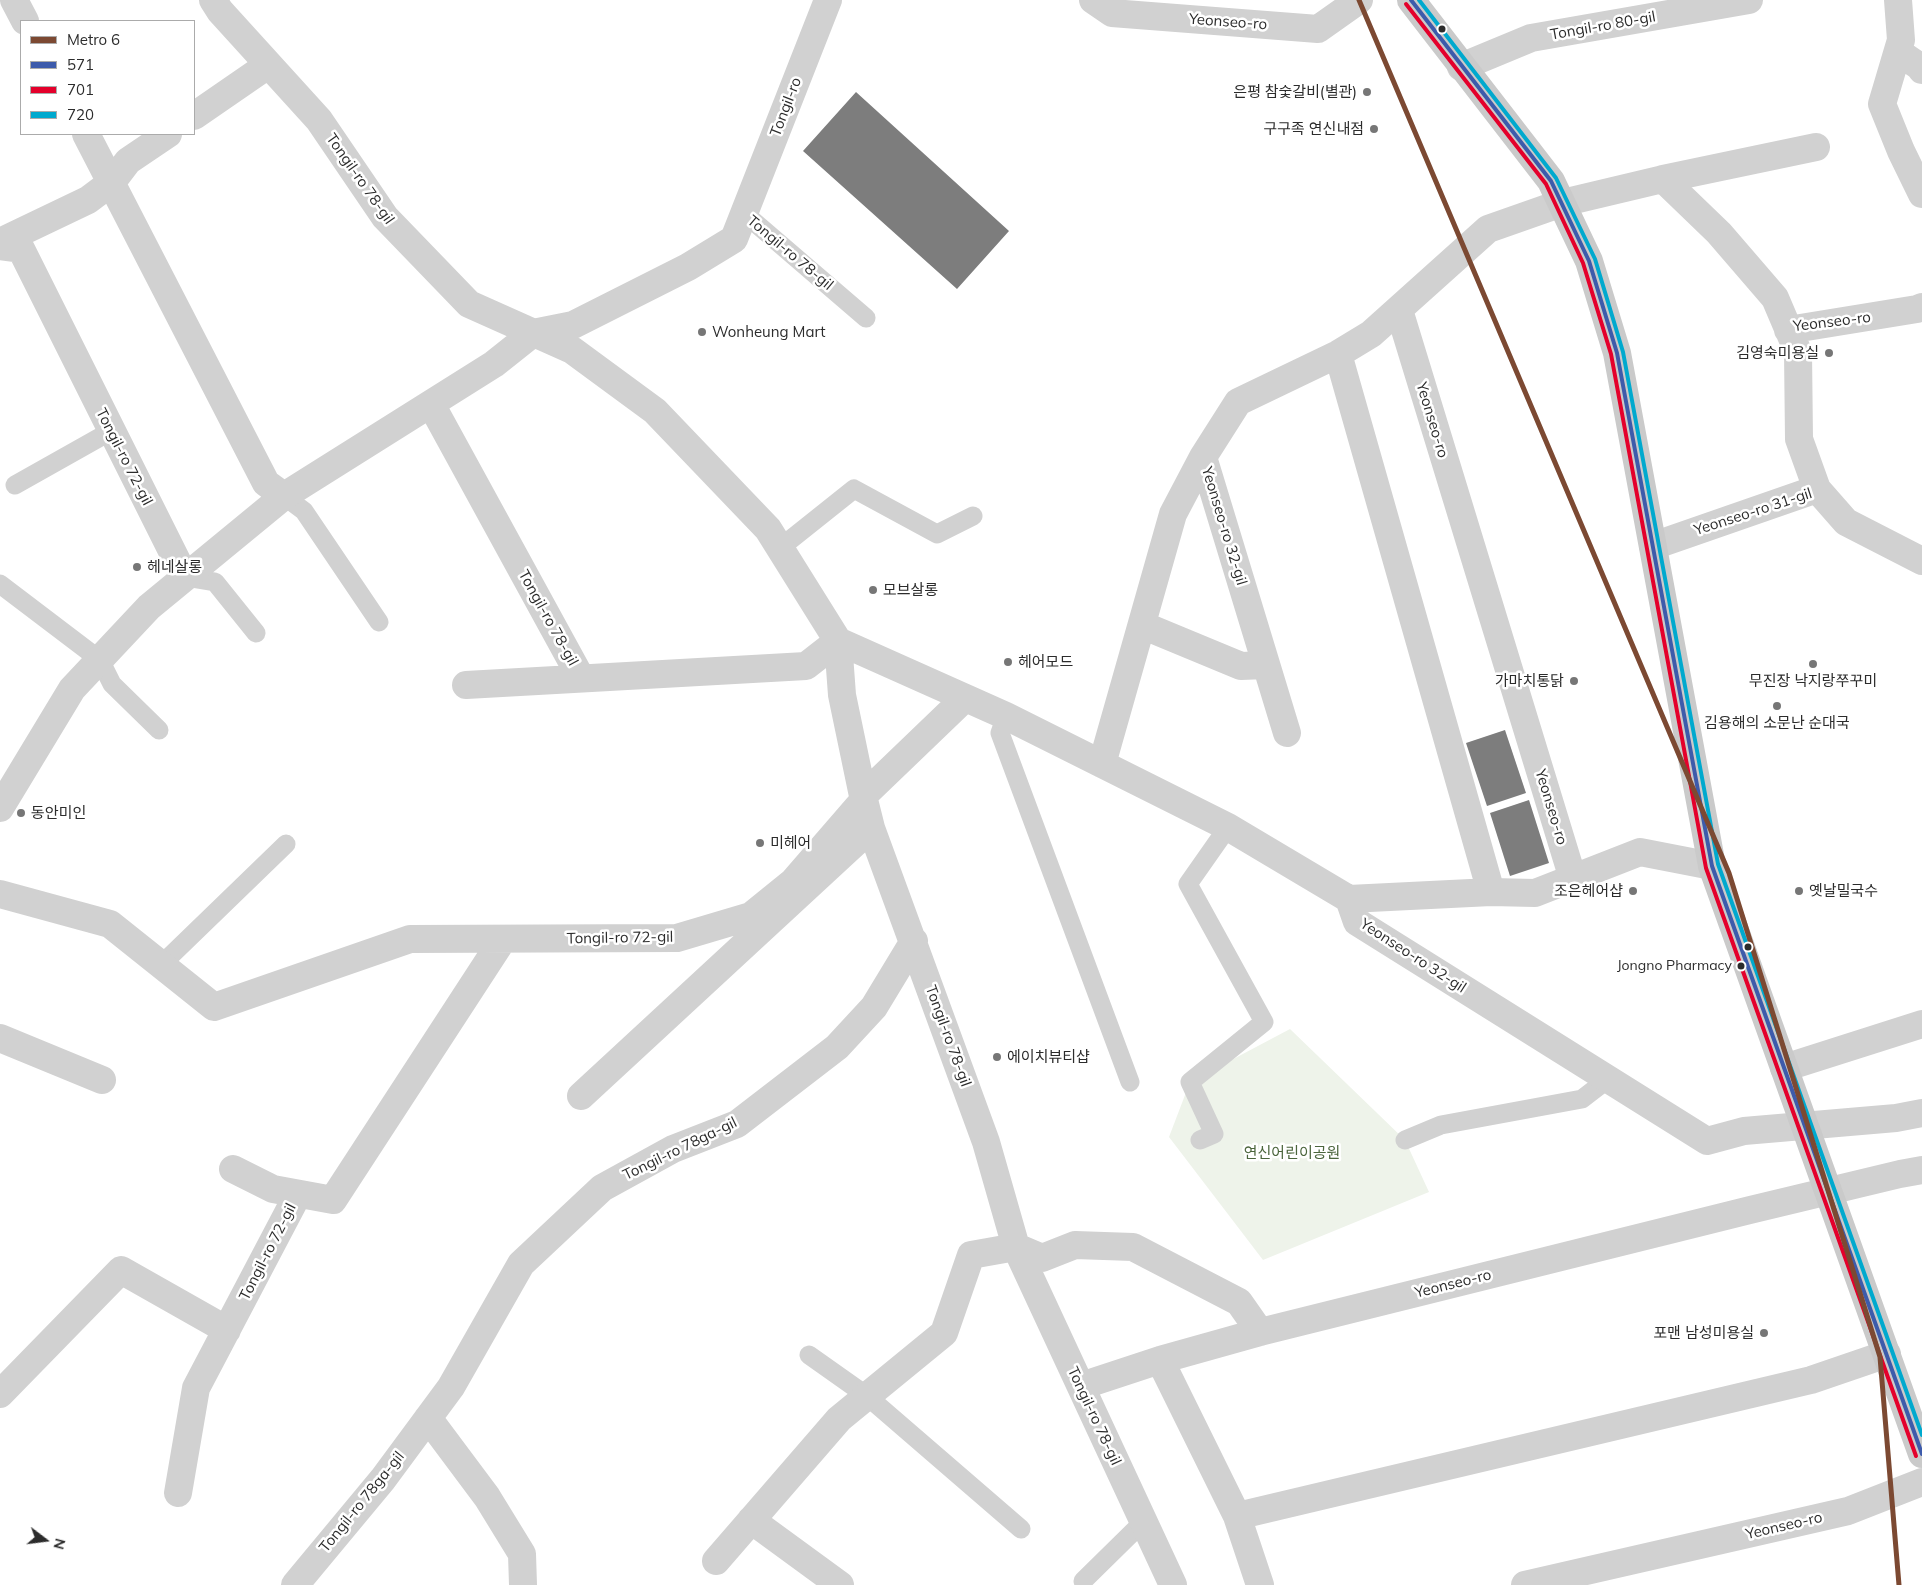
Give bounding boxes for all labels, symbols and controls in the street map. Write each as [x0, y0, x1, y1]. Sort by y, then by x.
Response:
street label: Tongil-ro 80-gil [1549, 8, 1657, 44]
street label: Yeonseo-ro [1188, 10, 1268, 34]
legend [20, 20, 195, 135]
unlabelled marker [1437, 24, 1447, 34]
text: Metro 6 [67, 30, 120, 49]
text: 571 [67, 55, 94, 74]
street label: Tongil-ro [767, 75, 805, 139]
text: 701 [67, 80, 94, 99]
place label: 은평 참숯갈비(별관) [1233, 83, 1357, 101]
marker: 은평 참숯갈비(별관) [1361, 86, 1373, 98]
text: 720 [67, 105, 94, 124]
place label: 구구족 연신내점 [1263, 120, 1364, 138]
marker: 구구족 연신내점 [1368, 123, 1380, 135]
street label: Tongil-ro 78-gil [322, 130, 398, 228]
street label: Tongil-ro 78-gil [743, 212, 837, 294]
street label: Yeonseo-ro [1792, 308, 1872, 336]
place label: Wonheung Mart [712, 323, 825, 341]
marker: Wonheung Mart [696, 326, 708, 338]
place label: 김영숙미용실 [1736, 344, 1819, 362]
marker: 김영숙미용실 [1823, 347, 1835, 359]
street label: Yeonseo-ro [1412, 380, 1452, 460]
street label: Tongil-ro 72-gil [92, 405, 156, 509]
street label: Yeonseo-ro 32-gil [1197, 465, 1251, 587]
street label: Yeonseo-ro 31-gil [1692, 484, 1814, 540]
place label: 헤네살롱 [147, 558, 202, 576]
marker: 헤네살롱 [131, 561, 143, 573]
street label: Tongil-ro 78-gil [514, 567, 582, 669]
place label: 모브살롱 [883, 581, 938, 599]
marker: 모브살롱 [867, 584, 879, 596]
place label: 헤어모드 [1018, 653, 1073, 671]
marker: 헤어모드 [1002, 656, 1014, 668]
marker: 무진장 낙지랑쭈꾸미 [1807, 658, 1819, 670]
place label: 가마치통닭 [1495, 672, 1564, 690]
place label: 무진장 낙지랑쭈꾸미 [1749, 672, 1877, 690]
marker: 가마치통닭 [1568, 675, 1580, 687]
marker: 김용해의 소문난 순대국 [1771, 700, 1783, 712]
place label: 김용해의 소문난 순대국 [1704, 714, 1850, 732]
street label: Yeonseo-ro [1531, 767, 1571, 847]
place label: 동안미인 [31, 804, 86, 822]
marker: 동안미인 [15, 807, 27, 819]
place label: 미헤어 [770, 834, 811, 852]
marker: 미헤어 [754, 837, 766, 849]
place label: 조은헤어샵 [1554, 882, 1623, 900]
place label: 옛날밀국수 [1809, 882, 1878, 900]
marker: 조은헤어샵 [1627, 885, 1639, 897]
marker: 옛날밀국수 [1793, 885, 1805, 897]
street label: Yeonseo-ro 32-gil [1357, 915, 1469, 997]
street label: Tongil-ro 72-gil [567, 928, 673, 948]
unlabelled marker [1743, 942, 1753, 952]
place label: Jongno Pharmacy [1617, 958, 1732, 974]
marker: Jongno Pharmacy [1736, 961, 1746, 971]
street label: Tongil-ro 78-gil [921, 983, 975, 1089]
place label: 에이치뷰티샵 [1007, 1048, 1090, 1066]
marker: 에이치뷰티샵 [991, 1051, 1003, 1063]
street label: Tongil-ro 78ga-gil [620, 1114, 740, 1184]
park label: 연신어린이공원 [1244, 1144, 1340, 1162]
street label: Tongil-ro 72-gil [236, 1200, 300, 1304]
street label: Yeonseo-ro [1413, 1266, 1493, 1302]
place label: 포맨 남성미용실 [1653, 1324, 1754, 1342]
marker: 포맨 남성미용실 [1758, 1327, 1770, 1339]
street label: Tongil-ro 78-gil [1063, 1364, 1125, 1468]
street label: Tongil-ro 78ga-gil [316, 1448, 408, 1556]
street label: Yeonseo-ro [1744, 1508, 1824, 1544]
north arrow [20, 1515, 70, 1565]
text: N [49, 1536, 70, 1551]

